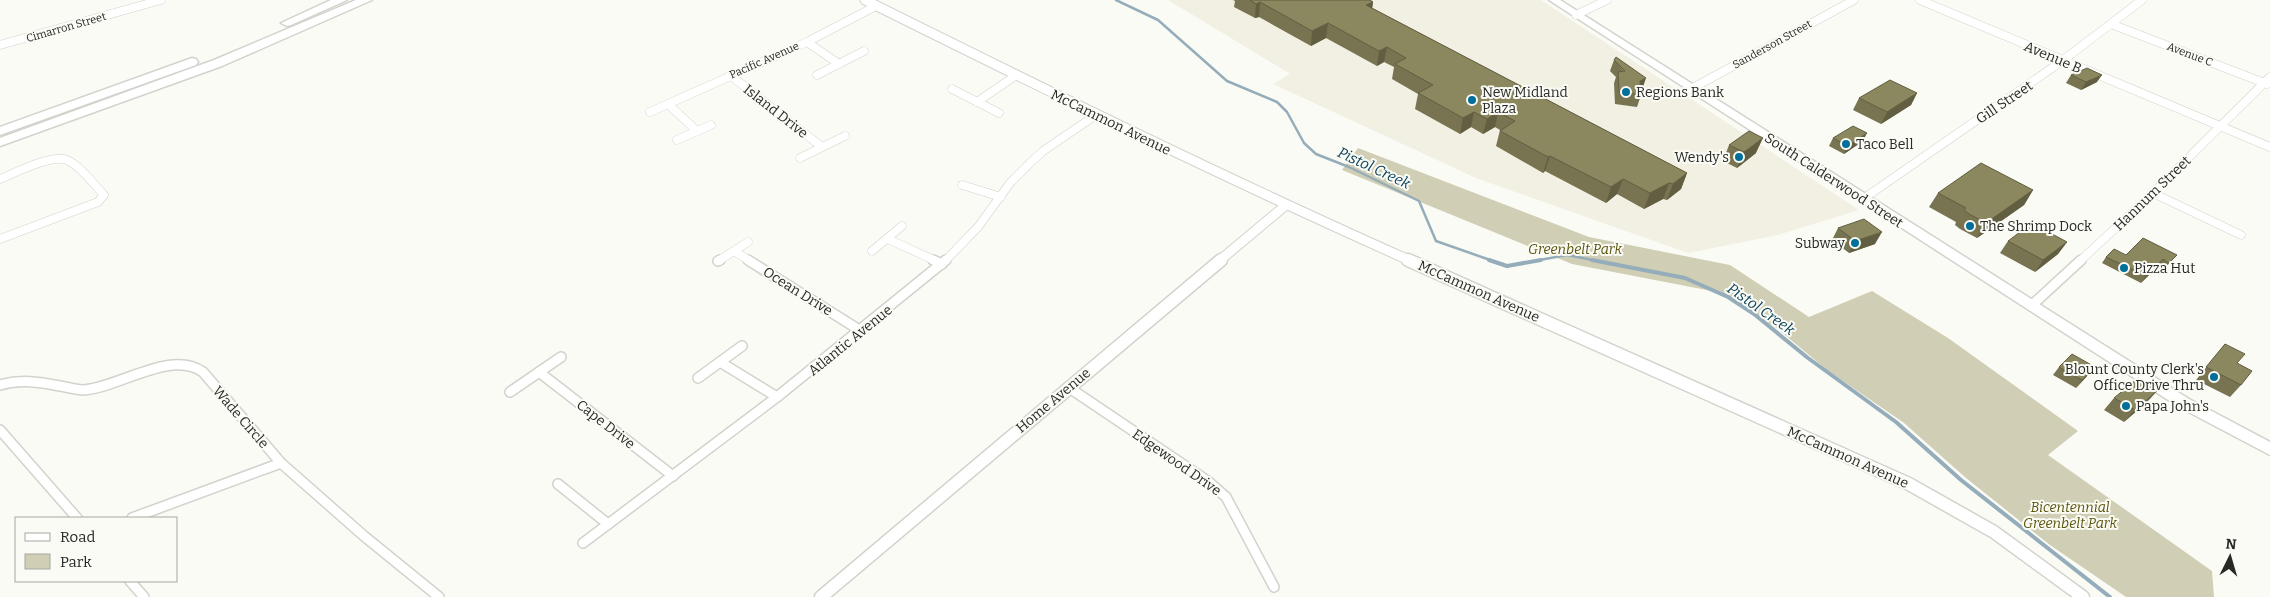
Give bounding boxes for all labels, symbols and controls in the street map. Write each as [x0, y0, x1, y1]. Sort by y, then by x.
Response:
street label: Cimarron Street [25, 10, 108, 45]
street label: Sanderson Street [1730, 17, 1814, 72]
street label: Avenue B [2021, 38, 2084, 77]
street label: Pacific Avenue [727, 39, 801, 82]
street label: Avenue C [2165, 40, 2215, 69]
street label: Gill Street [1973, 77, 2036, 128]
street label: Island Drive [740, 81, 811, 142]
place label: New Midland Plaza [1482, 84, 1568, 117]
place label: Regions Bank [1636, 84, 1724, 101]
street label: McCammon Avenue [1048, 86, 1174, 159]
marker: Regions Bank [1620, 86, 1632, 98]
marker: New Midland Plaza [1466, 94, 1478, 106]
street label: South Calderwood Street [1761, 129, 1906, 232]
place label: Taco Bell [1856, 136, 1913, 153]
marker: Taco Bell [1840, 138, 1852, 150]
water label: Pistol Creek [1335, 143, 1414, 193]
place label: Wendy's [1674, 149, 1729, 166]
marker: Wendy's [1733, 151, 1745, 163]
street label: Hannum Street [2110, 152, 2194, 234]
place label: The Shrimp Dock [1980, 218, 2092, 235]
marker: The Shrimp Dock [1964, 220, 1976, 232]
place label: Subway [1795, 235, 1846, 252]
marker: Subway [1849, 237, 1861, 249]
park label: Greenbelt Park [1528, 241, 1622, 258]
street label: McCammon Avenue [1415, 257, 1542, 326]
place label: Pizza Hut [2134, 260, 2195, 277]
marker: Pizza Hut [2118, 262, 2130, 274]
street label: Ocean Drive [760, 263, 836, 319]
water label: Pistol Creek [1724, 279, 1799, 339]
street label: Atlantic Avenue [805, 301, 896, 379]
place label: Blount County Clerk's Office Drive Thru [2065, 361, 2204, 394]
street label: Home Avenue [1013, 364, 1094, 436]
marker: Blount County Clerk's Office Drive Thru [2208, 371, 2220, 383]
street label: Wade Circle [209, 383, 272, 452]
street label: Cape Drive [573, 396, 638, 453]
place label: Papa John's [2136, 398, 2209, 415]
marker: Papa John's [2120, 400, 2132, 412]
street label: McCammon Avenue [1784, 423, 1911, 492]
street label: Edgewood Drive [1129, 425, 1224, 499]
park label: Bicentennial Greenbelt Park [2023, 499, 2117, 532]
legend [15, 517, 178, 582]
text: Road [60, 528, 95, 546]
north arrow [2205, 532, 2255, 582]
text: N [2225, 536, 2237, 554]
text: Park [60, 553, 92, 571]

